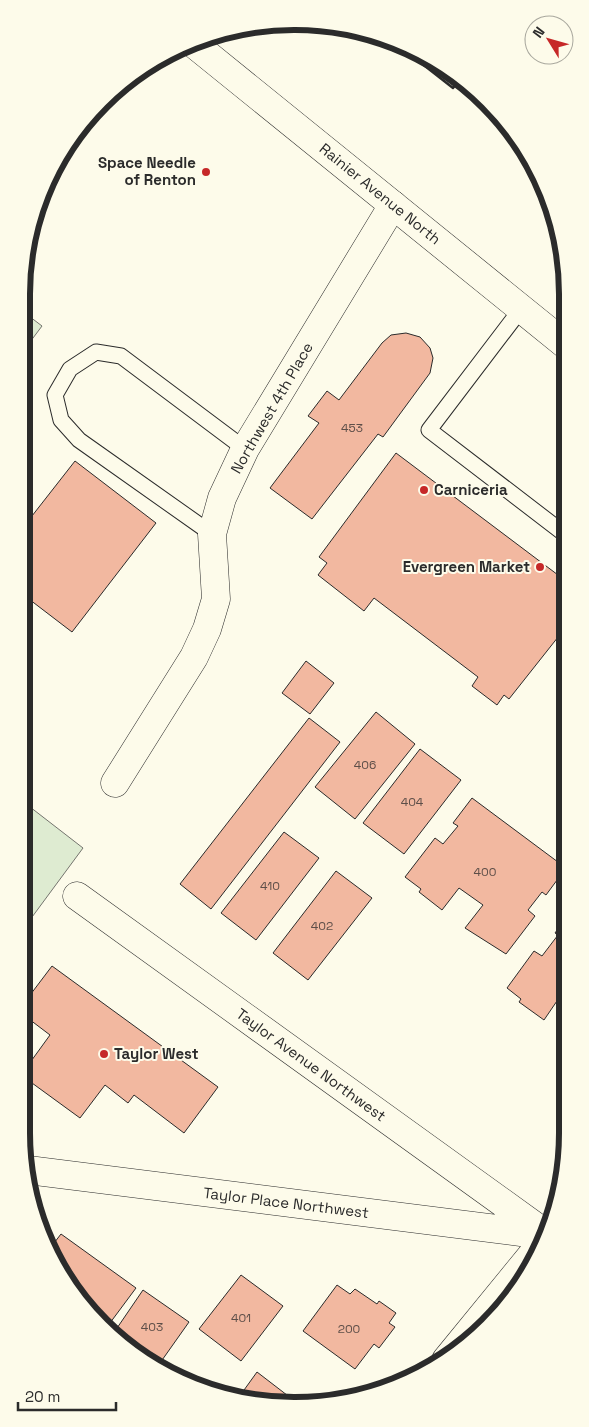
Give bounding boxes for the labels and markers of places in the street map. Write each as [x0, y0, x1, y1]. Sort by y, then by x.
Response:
place label: Space Needle of Renton [98, 153, 196, 189]
marker: Space Needle of Renton [200, 166, 212, 178]
place label: Carniceria [434, 480, 508, 499]
marker: Carniceria [418, 484, 430, 496]
place label: Evergreen Market [403, 557, 530, 576]
marker: Evergreen Market [534, 561, 546, 573]
place label: Taylor West [114, 1044, 199, 1063]
marker: Taylor West [98, 1048, 110, 1060]

